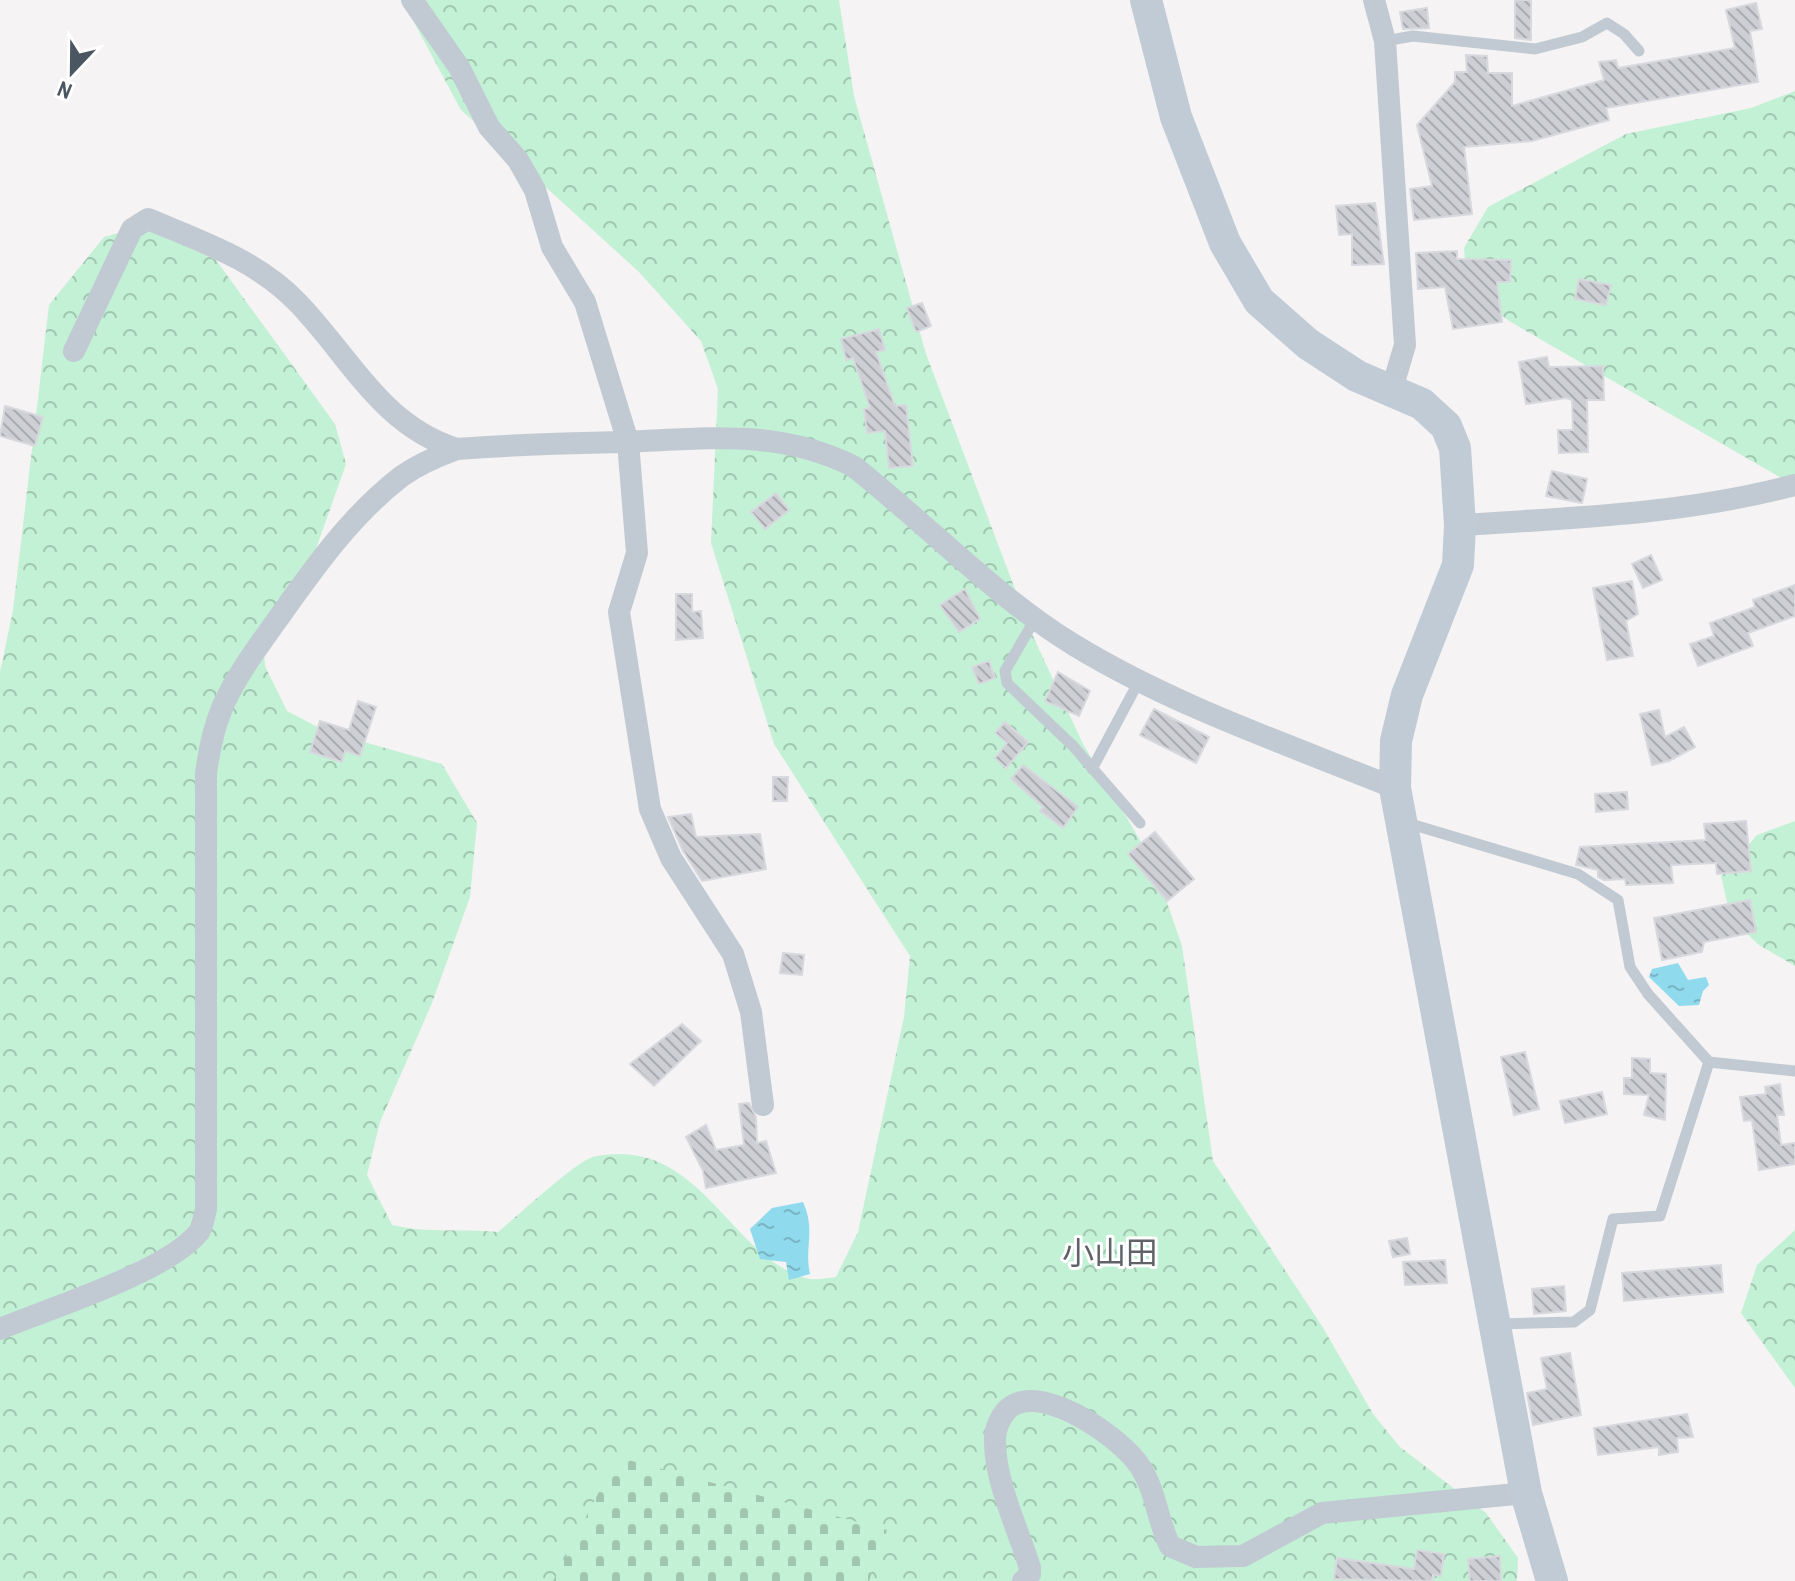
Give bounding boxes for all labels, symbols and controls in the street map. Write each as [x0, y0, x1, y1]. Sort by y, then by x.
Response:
north arrow [32, 32, 112, 112]
text: N [53, 74, 76, 107]
district label: 小山田 [1062, 1231, 1158, 1274]

